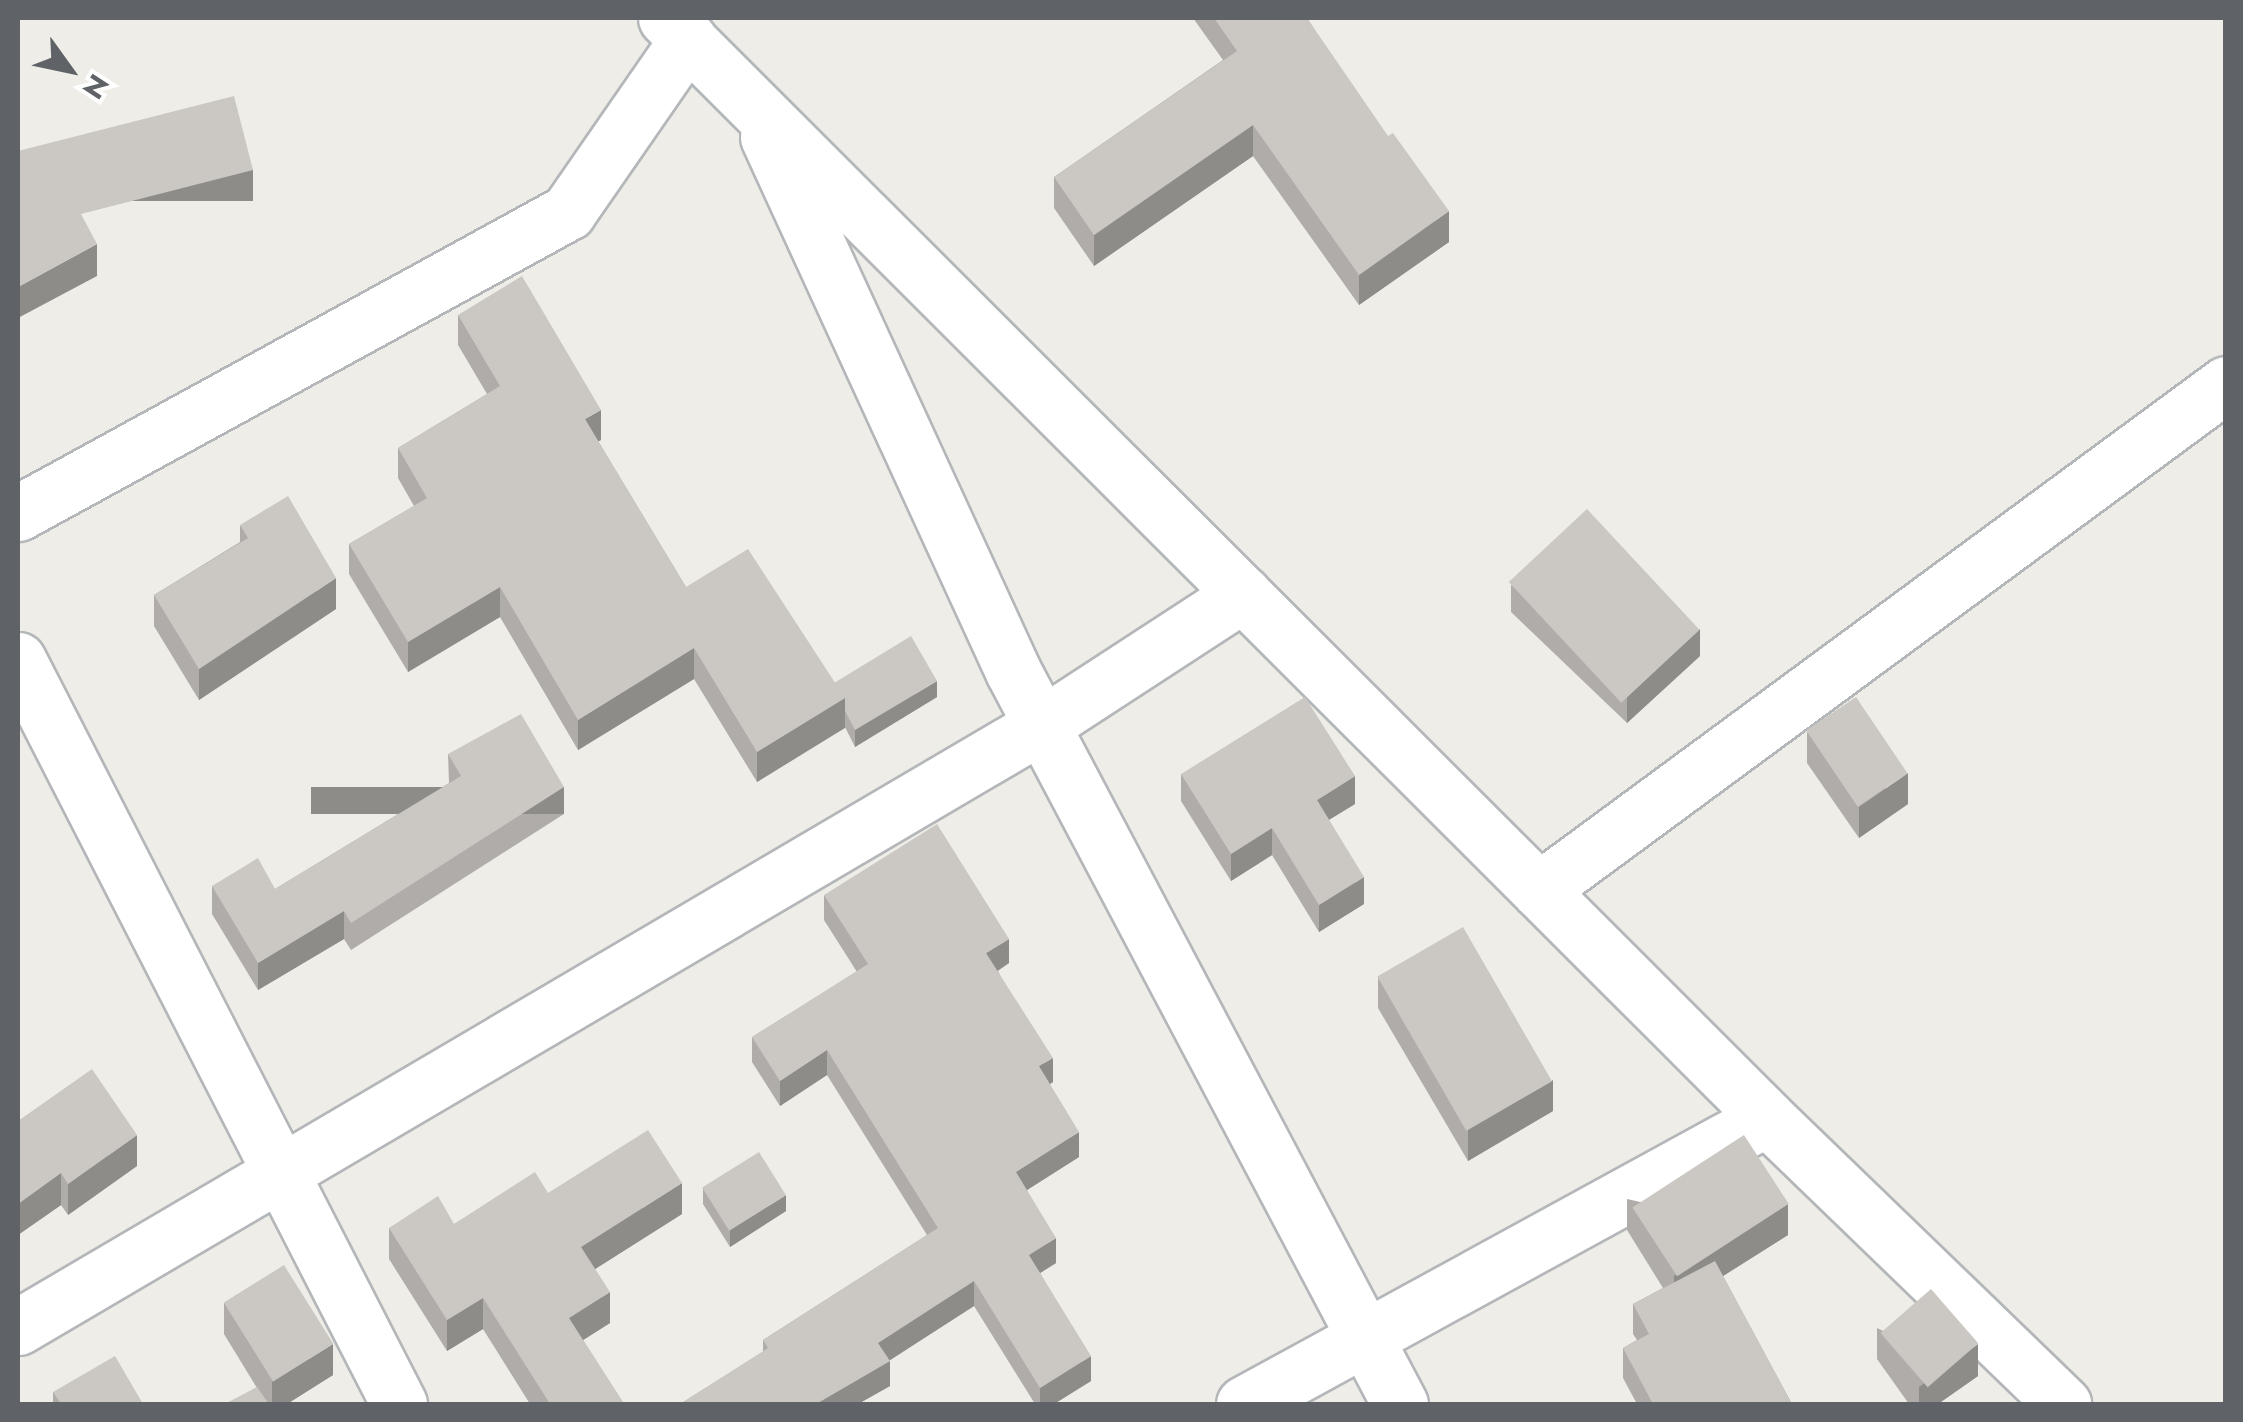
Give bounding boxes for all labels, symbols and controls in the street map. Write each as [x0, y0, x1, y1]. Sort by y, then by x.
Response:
north arrow [20, 20, 120, 120]
text: N [72, 66, 119, 107]

